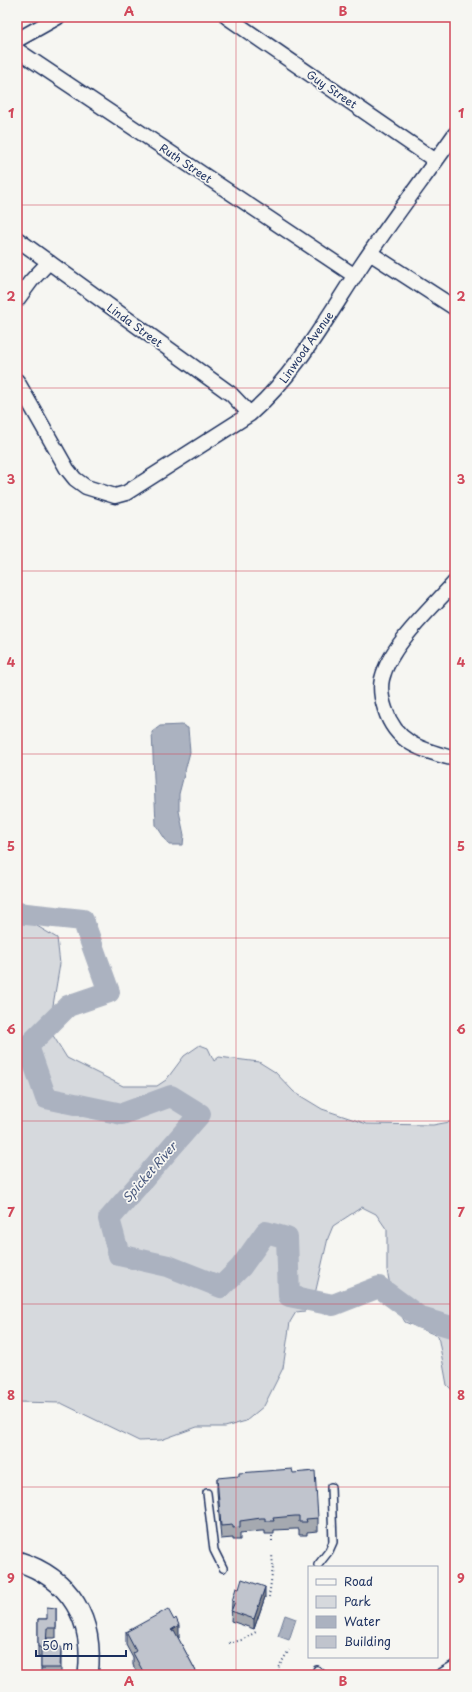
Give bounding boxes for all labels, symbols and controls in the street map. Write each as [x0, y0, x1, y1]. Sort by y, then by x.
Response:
text: A [124, 1, 134, 20]
text: B [339, 1, 348, 20]
street label: Guy Street [303, 66, 361, 113]
text: 1 [8, 103, 14, 122]
text: 1 [458, 103, 464, 122]
street label: Ruth Street [156, 139, 216, 187]
text: 2 [6, 286, 16, 305]
text: 2 [456, 286, 466, 305]
street label: Linda Street [104, 299, 167, 351]
street label: Linwood Avenue [275, 308, 337, 386]
text: 3 [7, 469, 16, 488]
text: 3 [457, 469, 466, 488]
text: 4 [7, 652, 16, 671]
text: 4 [457, 652, 466, 671]
text: 5 [7, 836, 15, 855]
text: 5 [457, 836, 465, 855]
text: 6 [6, 1019, 16, 1038]
text: 6 [456, 1019, 466, 1038]
water label: Spicket River [118, 1137, 181, 1206]
text: 7 [7, 1202, 15, 1221]
text: 7 [457, 1202, 465, 1221]
text: 8 [7, 1385, 15, 1404]
text: 8 [457, 1385, 465, 1404]
legend [308, 1566, 438, 1658]
text: 9 [7, 1568, 15, 1587]
text: 9 [457, 1568, 465, 1587]
text: Road [344, 1572, 373, 1590]
text: Park [344, 1592, 371, 1610]
text: Water [344, 1612, 381, 1630]
scale bar [36, 1632, 126, 1658]
text: Building [344, 1632, 391, 1650]
text: 50 m [42, 1636, 73, 1654]
text: A [124, 1671, 134, 1690]
text: B [339, 1671, 348, 1690]

